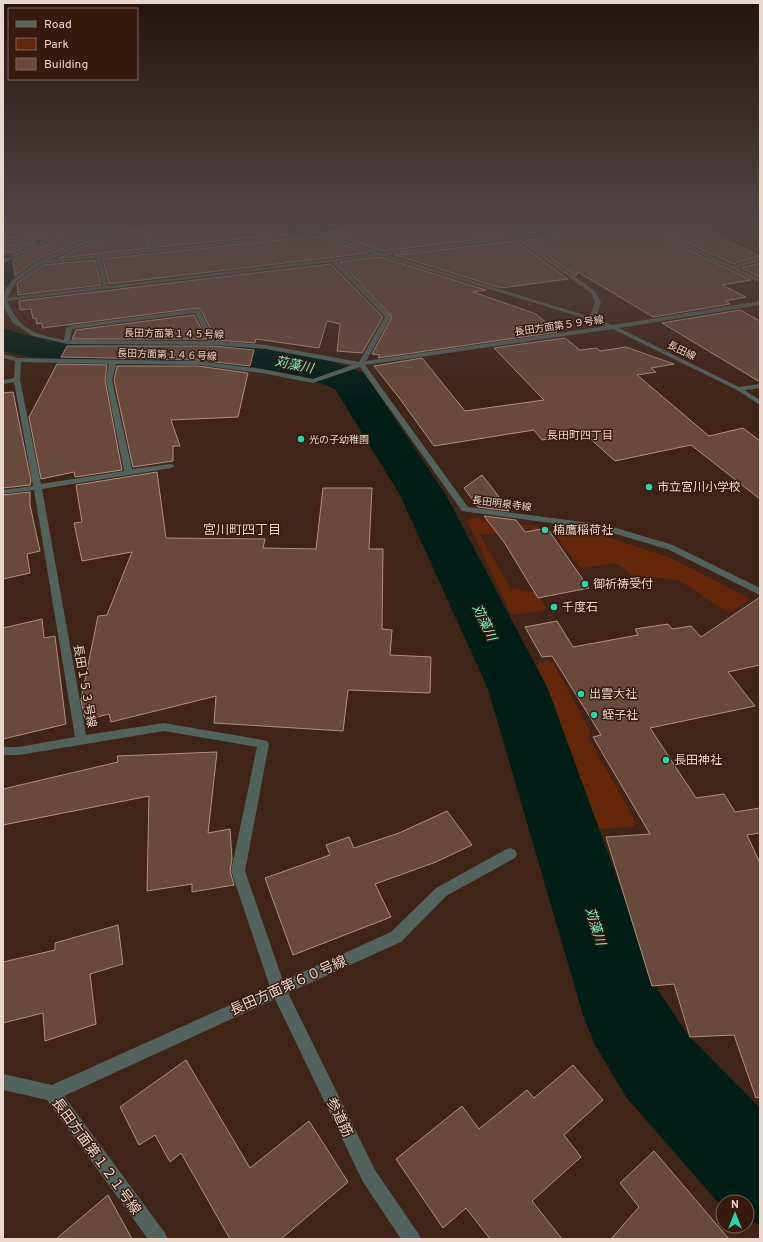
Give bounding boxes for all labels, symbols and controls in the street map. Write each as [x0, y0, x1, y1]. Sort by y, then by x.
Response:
legend [8, 8, 138, 80]
text: Road [44, 17, 72, 33]
text: Park [44, 37, 69, 53]
text: Building [44, 57, 88, 73]
street label: 長田方面第５９号線 [514, 314, 605, 339]
street label: 長田方面第１４５号線 [124, 327, 224, 342]
street label: 長田線 [665, 339, 698, 364]
street label: 長田方面第１４６号線 [117, 347, 217, 364]
water label: 苅藻川 [273, 354, 316, 378]
district label: 長田町四丁目 [547, 429, 613, 443]
marker: 光の子幼稚園 [296, 434, 306, 444]
place label: 光の子幼稚園 [309, 434, 369, 447]
place label: 市立宮川小学校 [657, 480, 741, 496]
marker: 市立宮川小学校 [644, 482, 654, 492]
street label: 長田明泉寺線 [471, 494, 532, 515]
district label: 宮川町四丁目 [203, 523, 281, 539]
place label: 楠鷹稲荷社 [553, 523, 613, 539]
marker: 楠鷹稲荷社 [540, 525, 550, 535]
place label: 御祈祷受付 [593, 577, 653, 593]
marker: 御祈祷受付 [580, 579, 590, 589]
place label: 千度石 [562, 600, 598, 616]
water label: 苅藻川 [467, 602, 500, 646]
marker: 千度石 [549, 602, 559, 612]
street label: 長田１５３号線 [69, 643, 99, 729]
place label: 出雲大社 [589, 687, 637, 703]
marker: 出雲大社 [576, 689, 586, 699]
place label: 蛭子社 [602, 708, 638, 724]
marker: 蛭子社 [589, 710, 599, 720]
place label: 長田神社 [674, 753, 722, 769]
marker: 長田神社 [661, 755, 671, 765]
water label: 苅藻川 [580, 906, 608, 950]
street label: 長田方面第６０号線 [227, 952, 350, 1020]
street label: 長田方面第１２１号線 [48, 1095, 145, 1219]
street label: 参道筋 [322, 1095, 356, 1140]
north arrow [715, 1194, 755, 1234]
text: N [731, 1198, 739, 1212]

